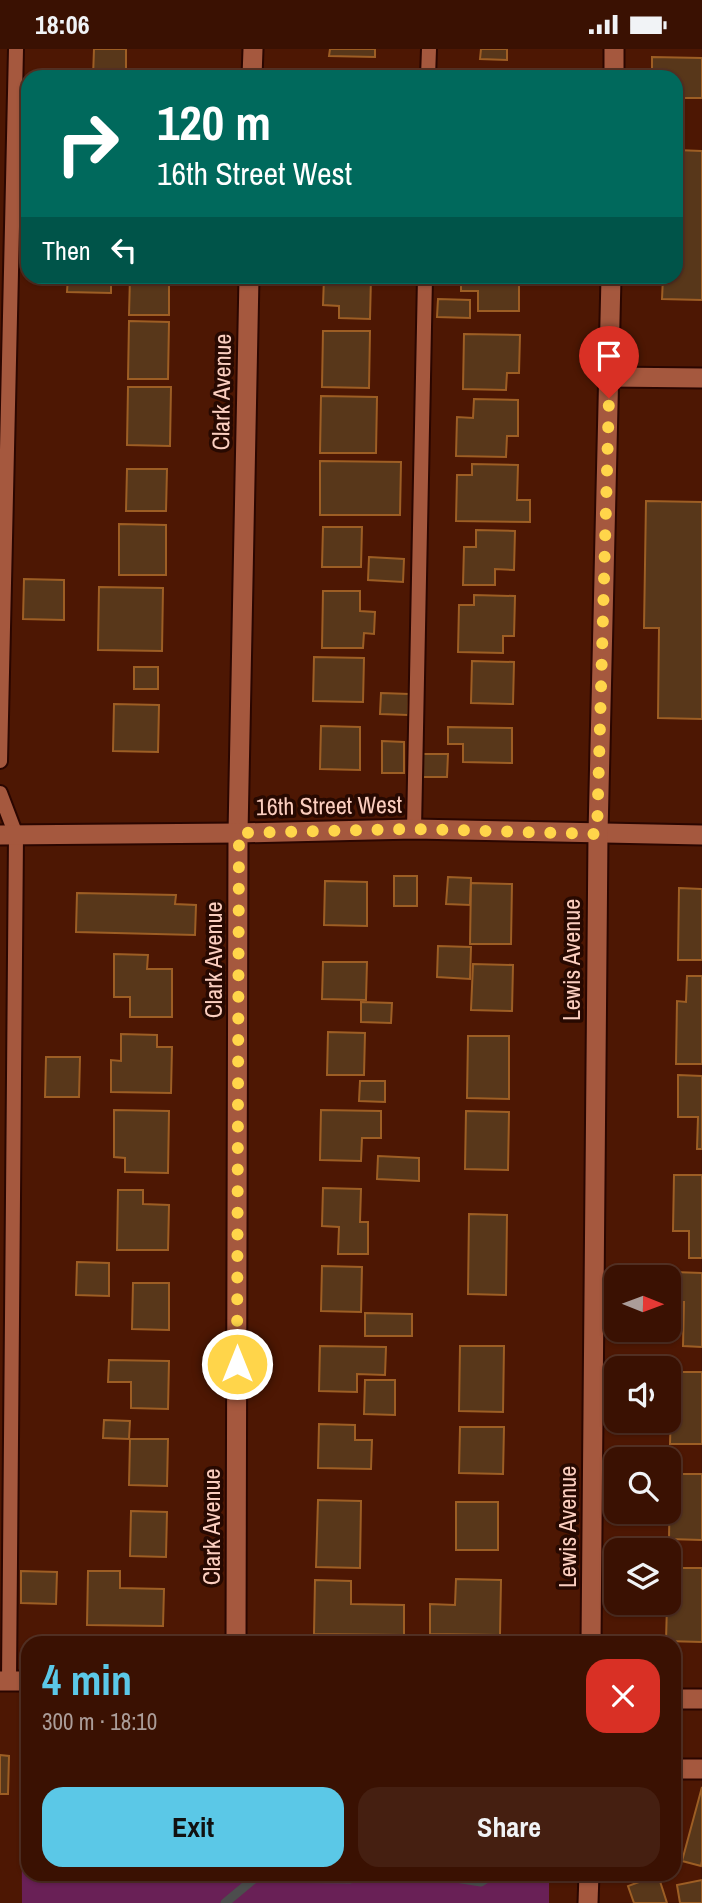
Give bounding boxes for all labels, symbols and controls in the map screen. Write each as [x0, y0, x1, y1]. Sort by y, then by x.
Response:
text: 18:06 [35, 7, 90, 42]
text: 120 m [157, 89, 271, 155]
icon: right [42, 98, 133, 189]
text: 16th Street West [157, 152, 352, 195]
icon: left [105, 231, 143, 269]
text: Then [42, 233, 91, 268]
pin [579, 326, 639, 398]
street label: Clark Avenue [204, 333, 238, 451]
icon: arrive [590, 337, 628, 375]
street label: 16th Street West [256, 788, 403, 822]
street label: Lewis Avenue [555, 899, 587, 1021]
street label: Clark Avenue [197, 902, 229, 1018]
north arrow [604, 1265, 681, 1342]
map controls [604, 1265, 681, 1615]
position arrow [200, 1327, 274, 1401]
button: sound [604, 1356, 681, 1433]
button: search [604, 1447, 681, 1524]
street label: Lewis Avenue [551, 1466, 583, 1588]
street label: Clark Avenue [195, 1469, 227, 1585]
button: layers [604, 1538, 681, 1615]
text: 4 min [42, 1652, 132, 1708]
button: close [586, 1659, 660, 1733]
text: 300 m · 18:10 [42, 1706, 157, 1737]
button: Exit [42, 1787, 344, 1867]
button: Share [358, 1787, 660, 1867]

